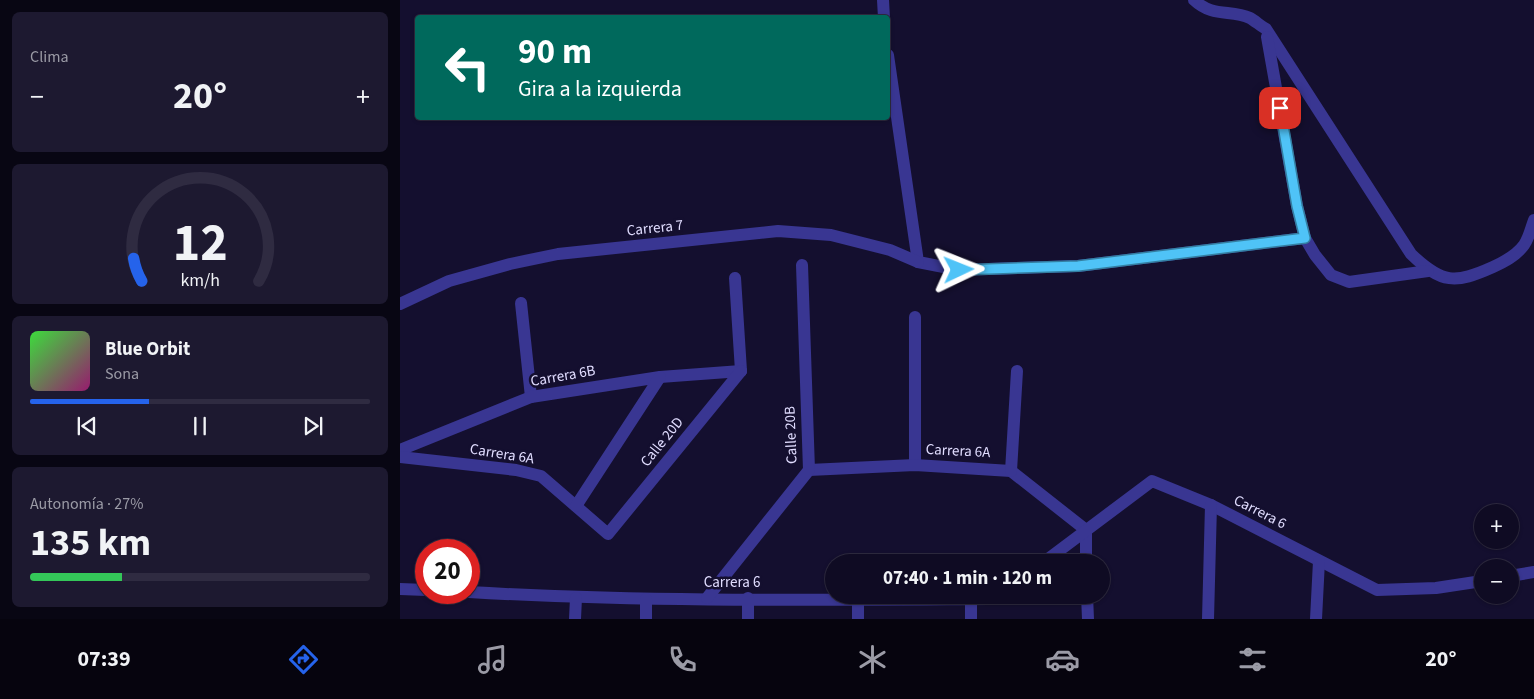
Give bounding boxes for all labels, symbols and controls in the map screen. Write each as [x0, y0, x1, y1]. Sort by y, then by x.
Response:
text: 90 m [518, 27, 592, 77]
icon: left [435, 35, 500, 100]
text: Clima [30, 46, 68, 68]
text: 20° [173, 69, 227, 123]
text: Gira a la izquierda [518, 73, 682, 105]
text: − [30, 77, 44, 117]
text: + [356, 77, 370, 117]
pin [1259, 87, 1301, 129]
icon: arrive [1266, 94, 1294, 122]
text: 12 [173, 207, 227, 281]
street label: Carrera 7 [626, 215, 684, 241]
position arrow [932, 243, 984, 295]
text: km/h [180, 268, 220, 293]
text: Blue Orbit [105, 336, 190, 363]
street label: Carrera 6B [529, 360, 597, 392]
text: Sona [105, 363, 139, 385]
street label: Calle 20B [779, 406, 803, 464]
icon: previous [73, 412, 101, 440]
icon: pause [186, 412, 214, 440]
icon: next [299, 412, 327, 440]
street label: Calle 20D [635, 413, 689, 471]
street label: Carrera 6A [468, 439, 537, 470]
street label: Carrera 6A [925, 439, 992, 463]
street label: Carrera 6 [1230, 490, 1290, 534]
text: Autonomía · 27% [30, 493, 143, 515]
map controls [1474, 504, 1519, 604]
button: + [1474, 504, 1519, 549]
text: 135 km [30, 516, 151, 570]
speed limit sign: 20 [415, 539, 480, 604]
button: − [1474, 559, 1519, 604]
text: 07:40 · 1 min · 120 m [883, 565, 1052, 592]
street label: Carrera 6 [704, 572, 760, 593]
icon: directions [286, 642, 321, 677]
icon: music [475, 642, 510, 677]
icon: phone [665, 642, 700, 677]
icon: climate [855, 642, 890, 677]
icon: car [1045, 642, 1080, 677]
icon: filters [1235, 642, 1270, 677]
text: 07:39 [77, 643, 131, 675]
text: 20° [1425, 643, 1456, 675]

